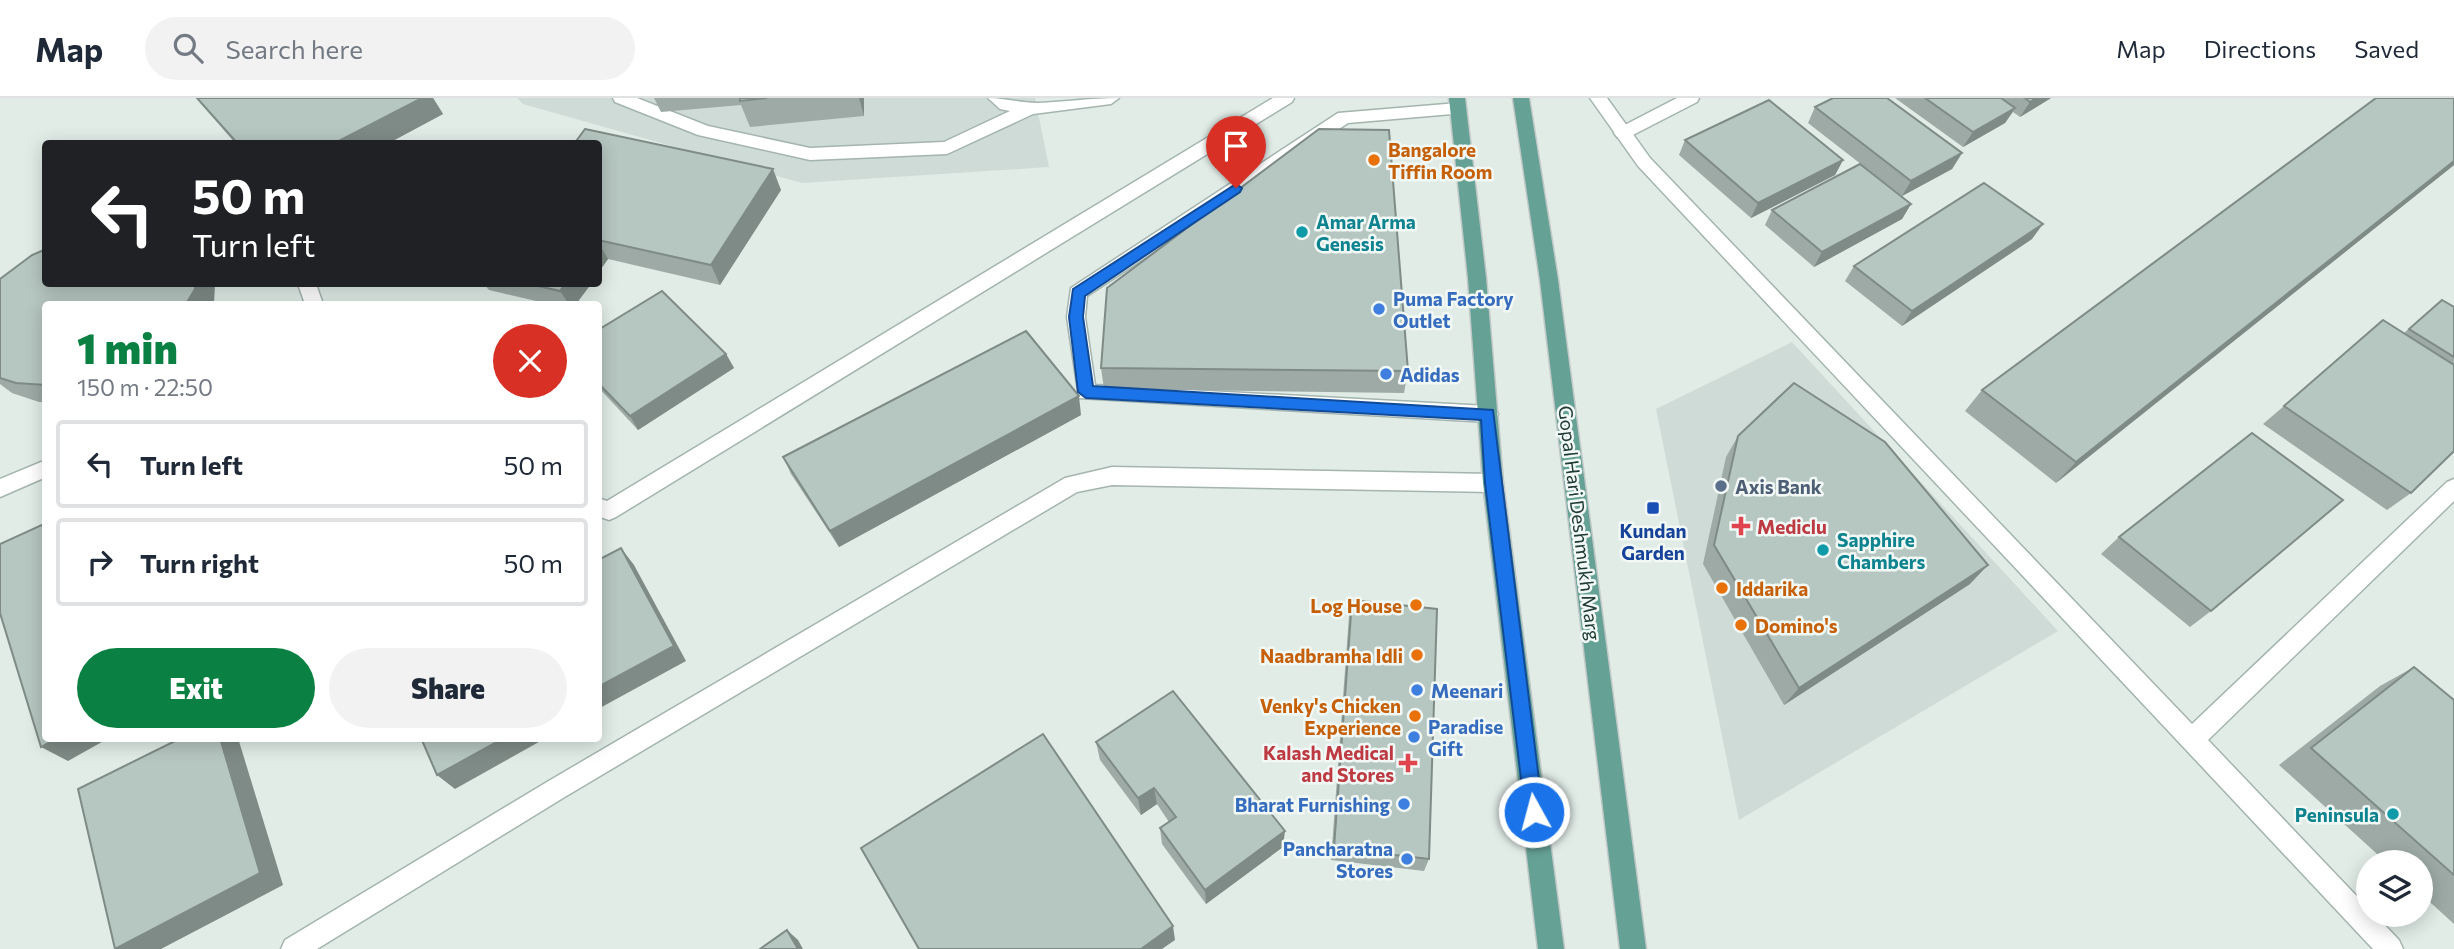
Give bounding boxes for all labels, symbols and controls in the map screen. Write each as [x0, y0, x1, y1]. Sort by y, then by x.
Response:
search box [145, 17, 635, 80]
text: Map [35, 28, 103, 69]
icon: search [169, 29, 207, 67]
text: Search here [225, 33, 363, 64]
text: Map [2116, 34, 2166, 63]
text: Directions [2204, 34, 2316, 63]
text: Saved [2354, 34, 2419, 63]
pin [1206, 116, 1266, 188]
icon: arrive [1217, 127, 1255, 165]
place label: Bangalore Tiffin Room [1388, 138, 1492, 183]
marker: Bangalore Tiffin Room [1366, 152, 1382, 168]
text: 50 m [192, 164, 305, 224]
icon: left [77, 168, 168, 259]
place label: Amar Arma Genesis [1316, 210, 1416, 255]
text: Turn left [192, 224, 316, 264]
marker: Amar Arma Genesis [1294, 224, 1310, 240]
place label: Puma Factory Outlet [1393, 287, 1514, 332]
marker: Puma Factory Outlet [1371, 301, 1387, 317]
text: 1 min [77, 321, 178, 373]
button: close [493, 324, 567, 398]
place label: Adidas [1400, 363, 1460, 386]
marker: Adidas [1378, 366, 1394, 382]
text: 150 m · 22:50 [77, 373, 213, 401]
street label: Gopal Hari Deshmukh Marg [1554, 404, 1606, 642]
icon: left [81, 445, 119, 483]
text: Turn left [140, 449, 243, 480]
text: 50 m [503, 449, 563, 480]
place label: Axis Bank [1735, 475, 1822, 498]
marker: Axis Bank [1713, 478, 1729, 494]
marker: Kundan Garden [1645, 500, 1661, 516]
place label: Mediclu [1757, 515, 1827, 538]
marker: Mediclu [1731, 516, 1751, 536]
place label: Kundan Garden [1620, 519, 1686, 564]
place label: Sapphire Chambers [1837, 528, 1925, 573]
marker: Sapphire Chambers [1815, 542, 1831, 558]
icon: right [81, 543, 119, 581]
text: Turn right [140, 547, 259, 578]
text: 50 m [503, 547, 563, 578]
place label: Iddarika [1736, 577, 1808, 600]
marker: Iddarika [1714, 580, 1730, 596]
place label: Log House [1310, 594, 1402, 617]
marker: Log House [1408, 597, 1424, 613]
place label: Domino's [1755, 614, 1838, 637]
marker: Domino's [1733, 617, 1749, 633]
place label: Naadbramha Idli [1260, 644, 1403, 667]
marker: Naadbramha Idli [1409, 647, 1425, 663]
button: Exit [77, 648, 315, 728]
button: Share [329, 648, 567, 728]
place label: Meenari [1431, 679, 1503, 702]
marker: Meenari [1409, 682, 1425, 698]
place label: Venky's Chicken Experience [1260, 694, 1401, 739]
marker: Venky's Chicken Experience [1407, 708, 1423, 724]
place label: Paradise Gift [1428, 715, 1503, 760]
marker: Paradise Gift [1406, 729, 1422, 745]
place label: Kalash Medical and Stores [1263, 741, 1394, 786]
marker: Kalash Medical and Stores [1400, 755, 1416, 771]
position arrow [1497, 775, 1571, 849]
place label: Bharat Furnishing [1235, 793, 1391, 816]
marker: Bharat Furnishing [1396, 796, 1412, 812]
place label: Peninsula [2295, 803, 2379, 826]
marker: Peninsula [2385, 806, 2401, 822]
place label: Pancharatna Stores [1283, 837, 1393, 882]
map controls [2356, 850, 2433, 927]
button: layers [2356, 850, 2433, 927]
marker: Pancharatna Stores [1399, 851, 1415, 867]

